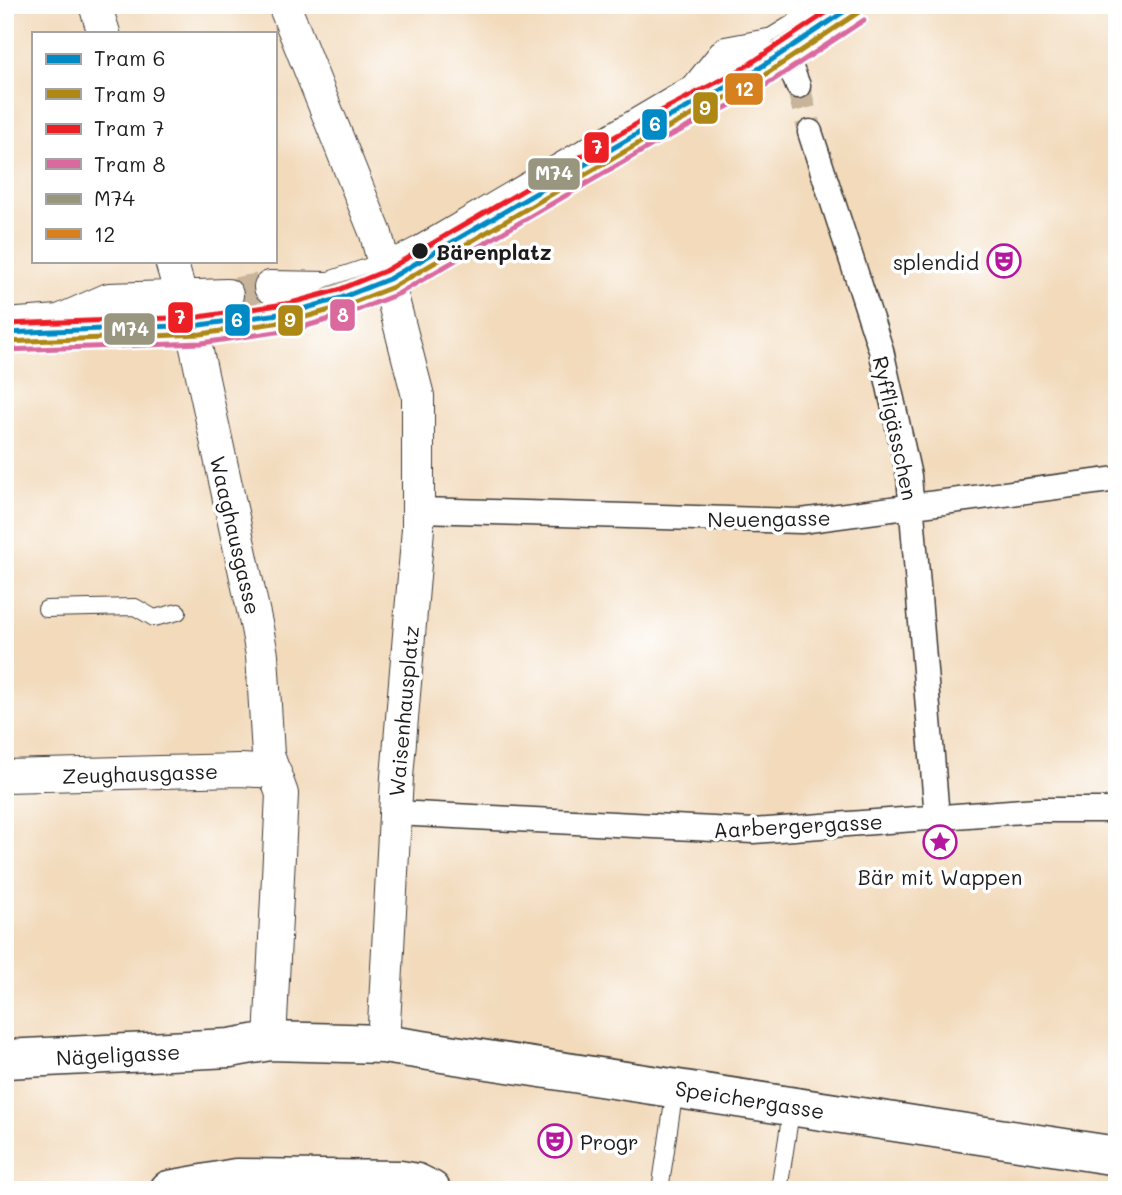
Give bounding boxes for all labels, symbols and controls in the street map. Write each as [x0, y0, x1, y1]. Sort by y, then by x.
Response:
legend [32, 32, 276, 262]
text: Tram 6 [94, 44, 165, 71]
line badge: 12 [724, 72, 764, 106]
text: 12 [734, 76, 754, 101]
text: Tram 9 [94, 80, 165, 107]
line badge: 9 [692, 91, 719, 125]
text: 9 [699, 95, 711, 120]
line badge: 6 [641, 108, 668, 141]
text: 6 [649, 111, 661, 136]
text: Tram 7 [94, 114, 164, 141]
line badge: 7 [583, 131, 610, 164]
text: 7 [592, 134, 603, 159]
text: Tram 8 [94, 150, 165, 177]
line badge: M74 [527, 157, 581, 191]
text: M74 [535, 160, 573, 185]
text: M74 [94, 184, 135, 211]
text: 12 [94, 220, 115, 247]
place label: Bärenplatz [436, 238, 552, 265]
marker: Bärenplatz [410, 241, 430, 261]
theatre icon: splendid [985, 242, 1023, 280]
place label: splendid [893, 248, 979, 275]
line badge: 8 [329, 298, 356, 332]
line badge: 7 [167, 301, 194, 334]
text: 8 [337, 302, 349, 327]
line badge: 6 [224, 303, 251, 337]
text: 7 [175, 304, 186, 329]
line badge: 9 [277, 304, 304, 337]
text: 6 [231, 307, 243, 332]
text: 9 [284, 307, 296, 332]
line badge: M74 [103, 312, 156, 346]
text: M74 [111, 316, 149, 341]
street label: Ryffligässchen [868, 353, 924, 503]
street label: Waaghausgasse [205, 453, 267, 617]
street label: Neuengasse [707, 503, 831, 533]
street label: Waisenhausplatz [382, 624, 424, 798]
street label: Zeughausgasse [62, 757, 218, 789]
street label: Aarbergergasse [713, 807, 883, 843]
place icon: Bär mit Wappen [921, 823, 959, 861]
place label: Bär mit Wappen [858, 863, 1022, 890]
street label: Nägeligasse [55, 1037, 181, 1071]
street label: Speichergasse [674, 1074, 826, 1124]
theatre icon: Progr [536, 1122, 574, 1160]
place label: Progr [580, 1128, 639, 1155]

